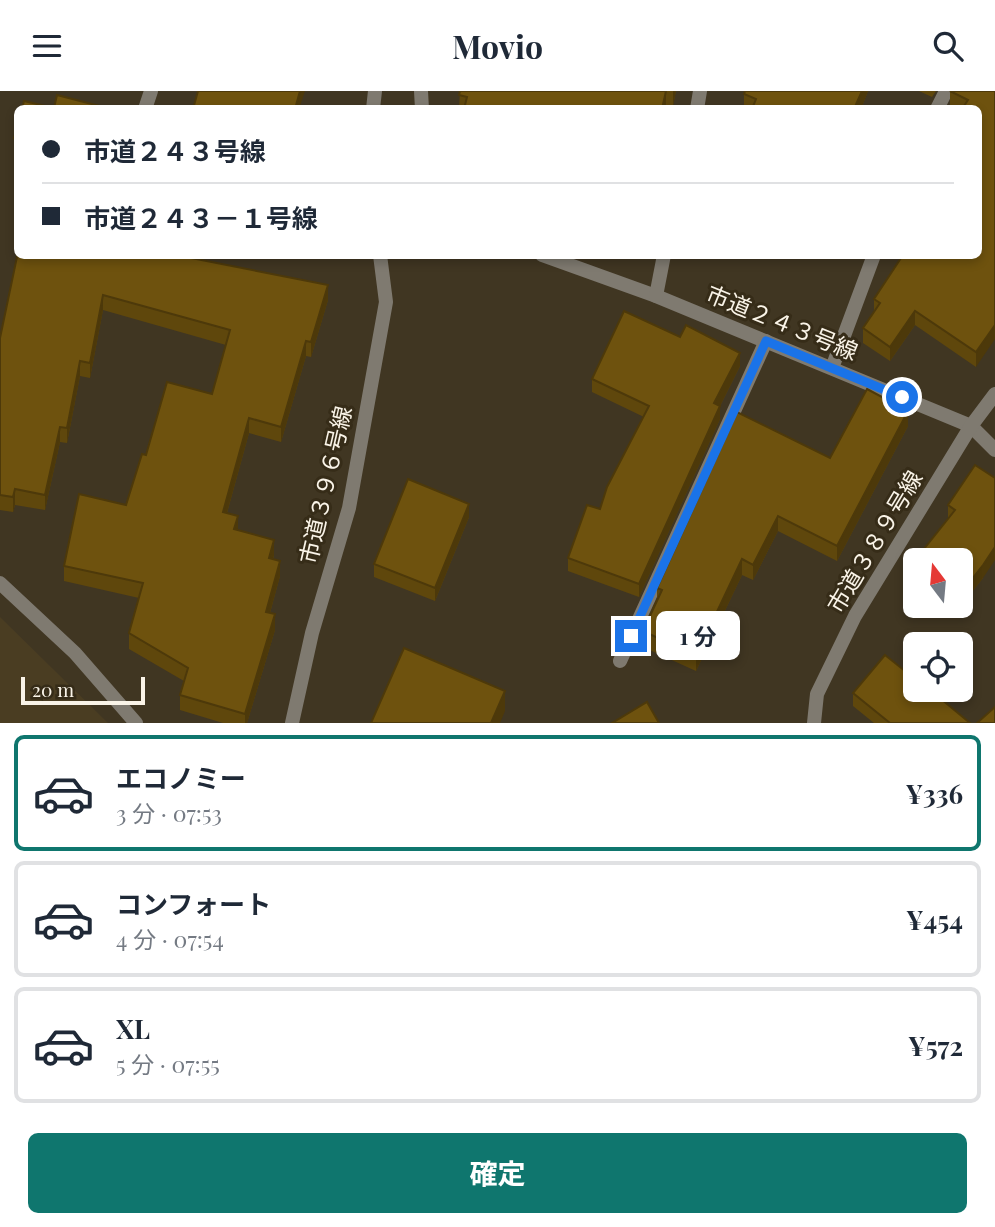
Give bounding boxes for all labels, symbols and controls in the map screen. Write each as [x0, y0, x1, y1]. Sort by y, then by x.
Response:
text: Movio [452, 24, 543, 67]
icon: menu [28, 27, 66, 65]
icon: search [929, 27, 967, 65]
text: 市道２４３号線 [84, 133, 266, 168]
text: 市道２４３－１号線 [84, 200, 318, 235]
street label: 市道２４３号線 [702, 277, 863, 366]
route start [886, 381, 918, 413]
street label: 市道３９６号線 [291, 403, 358, 567]
street label: 市道３８９号線 [819, 464, 928, 618]
north arrow [903, 548, 973, 618]
map controls [903, 548, 973, 702]
callout: 1 分 [656, 611, 740, 661]
route end [615, 620, 647, 652]
text: 1 分 [679, 620, 717, 651]
button: locate [903, 632, 973, 702]
scale bar [21, 674, 145, 706]
text: 20 m [32, 676, 74, 702]
text: エコノミー [116, 760, 246, 795]
icon: car [32, 762, 95, 825]
text: ¥336 [905, 776, 963, 811]
text: 3 分 · 07:53 [116, 797, 222, 828]
text: コンフォート [116, 886, 271, 921]
icon: car [32, 888, 95, 951]
text: ¥454 [906, 902, 963, 937]
text: 4 分 · 07:54 [116, 923, 224, 954]
text: XL [116, 1011, 150, 1046]
icon: car [32, 1014, 95, 1077]
text: ¥572 [908, 1028, 963, 1063]
text: 5 分 · 07:55 [116, 1048, 220, 1079]
button: 確定 [28, 1133, 967, 1213]

